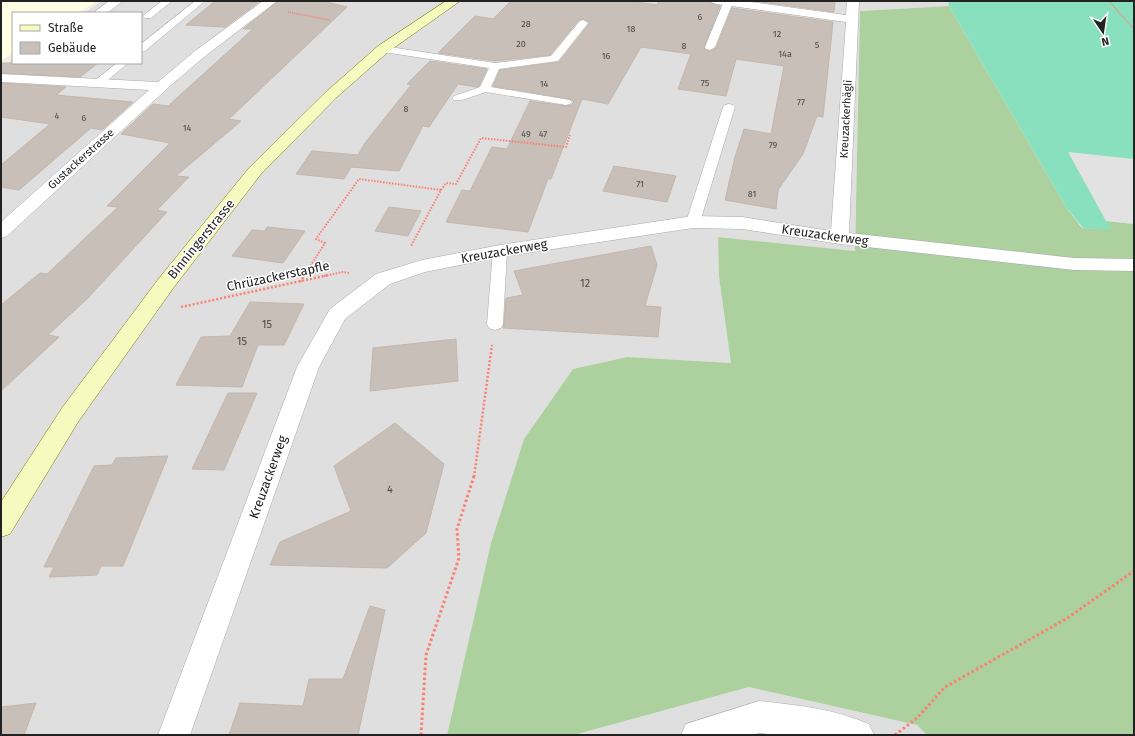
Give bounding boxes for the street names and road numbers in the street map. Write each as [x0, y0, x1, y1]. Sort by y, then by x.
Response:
street label: Kreuzackerhägli [837, 79, 855, 159]
street label: Gustackerstrasse [45, 126, 117, 192]
street label: Binningerstrasse [164, 196, 238, 282]
street label: Kreuzackerweg [781, 221, 870, 249]
street label: Kreuzackerweg [460, 236, 549, 266]
street label: Chrüzackerstapfle [225, 258, 331, 294]
street label: Kreuzackerweg [246, 433, 290, 521]

